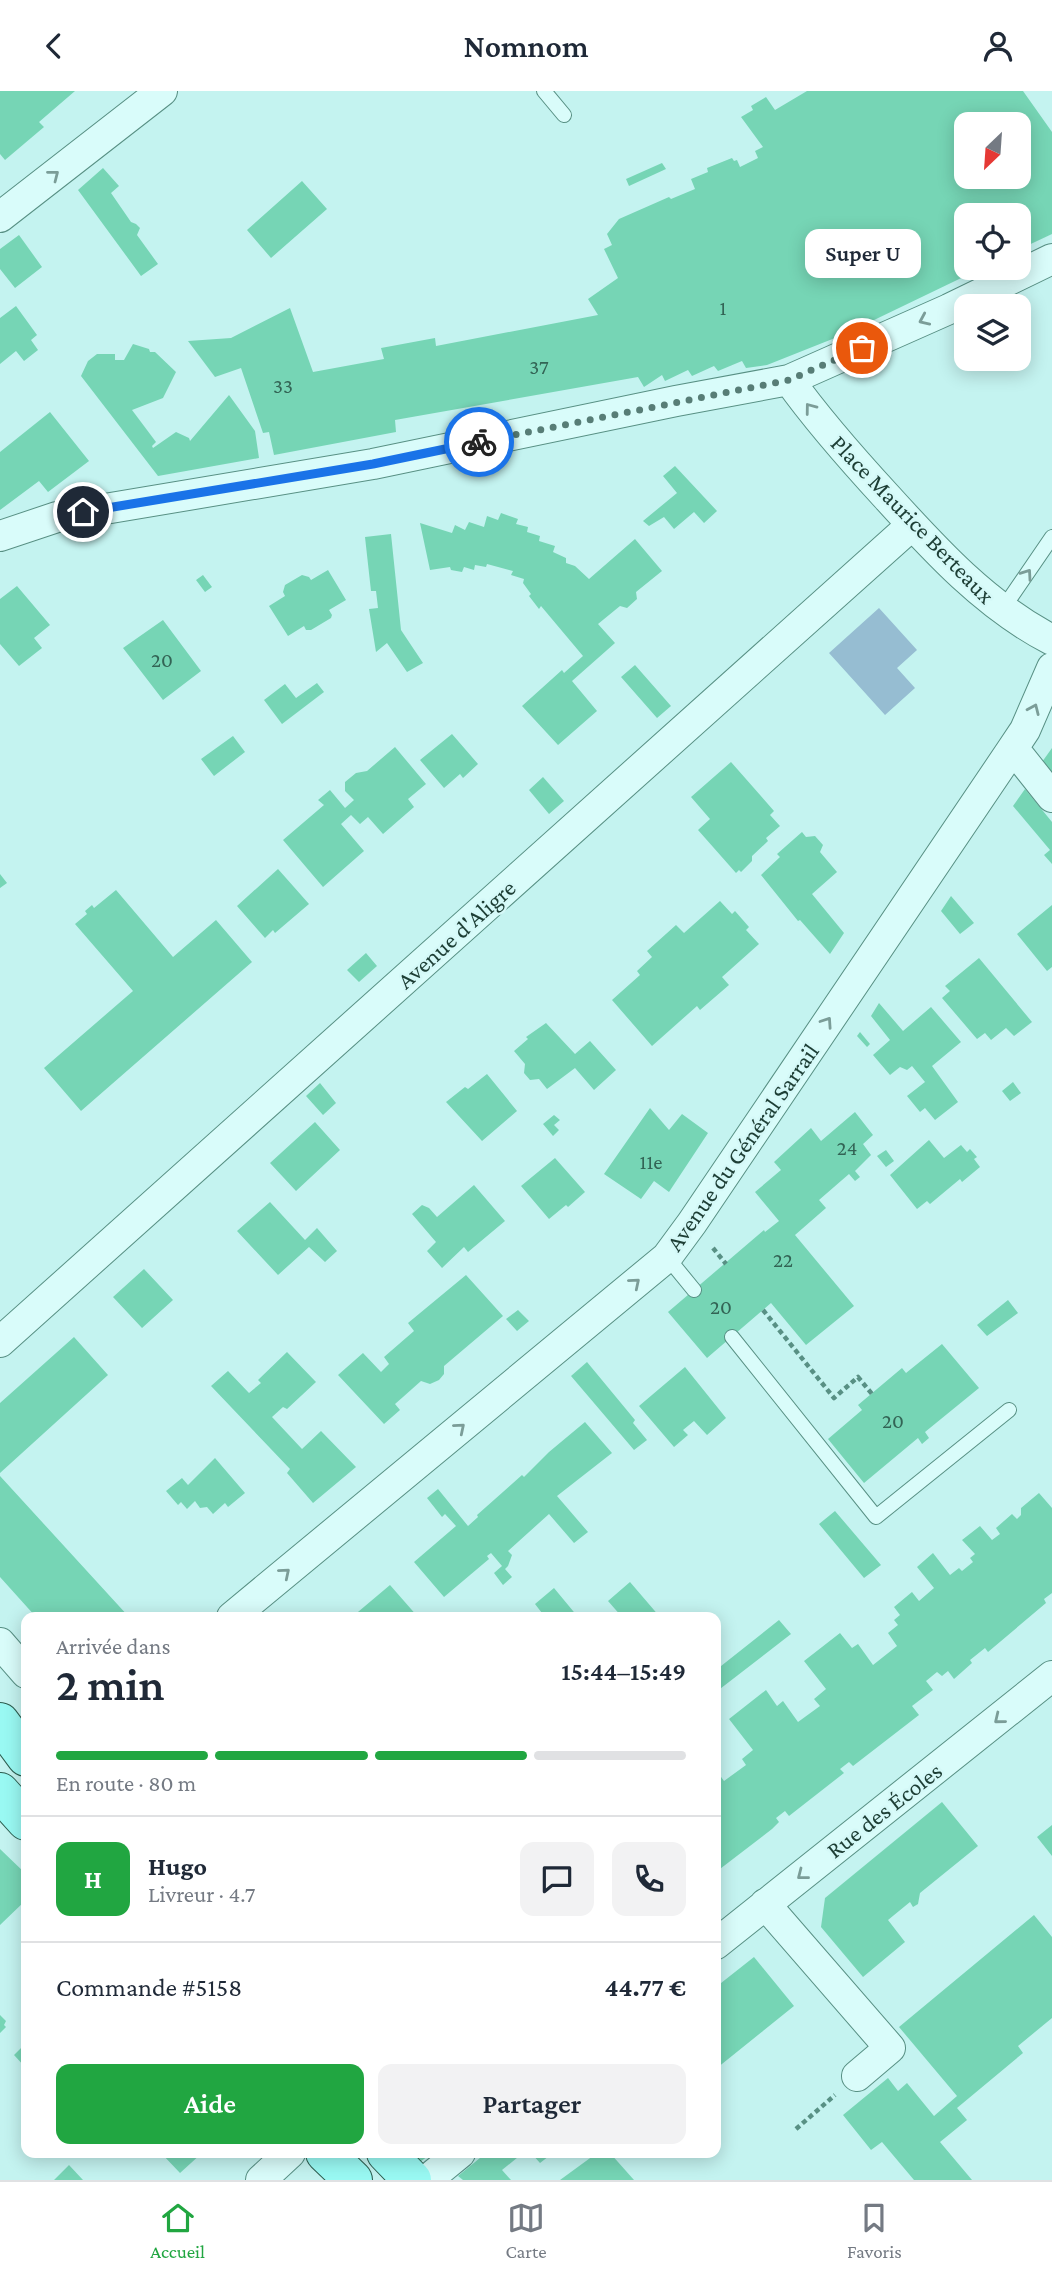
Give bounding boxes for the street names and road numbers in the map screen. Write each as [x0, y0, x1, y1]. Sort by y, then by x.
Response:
street label: Place Maurice Berteaux [826, 429, 1000, 609]
street label: Avenue d'Aligre [391, 874, 521, 994]
street label: Avenue du Général Sarrail [660, 1038, 824, 1256]
street label: Rue des Écoles [821, 1757, 947, 1863]

